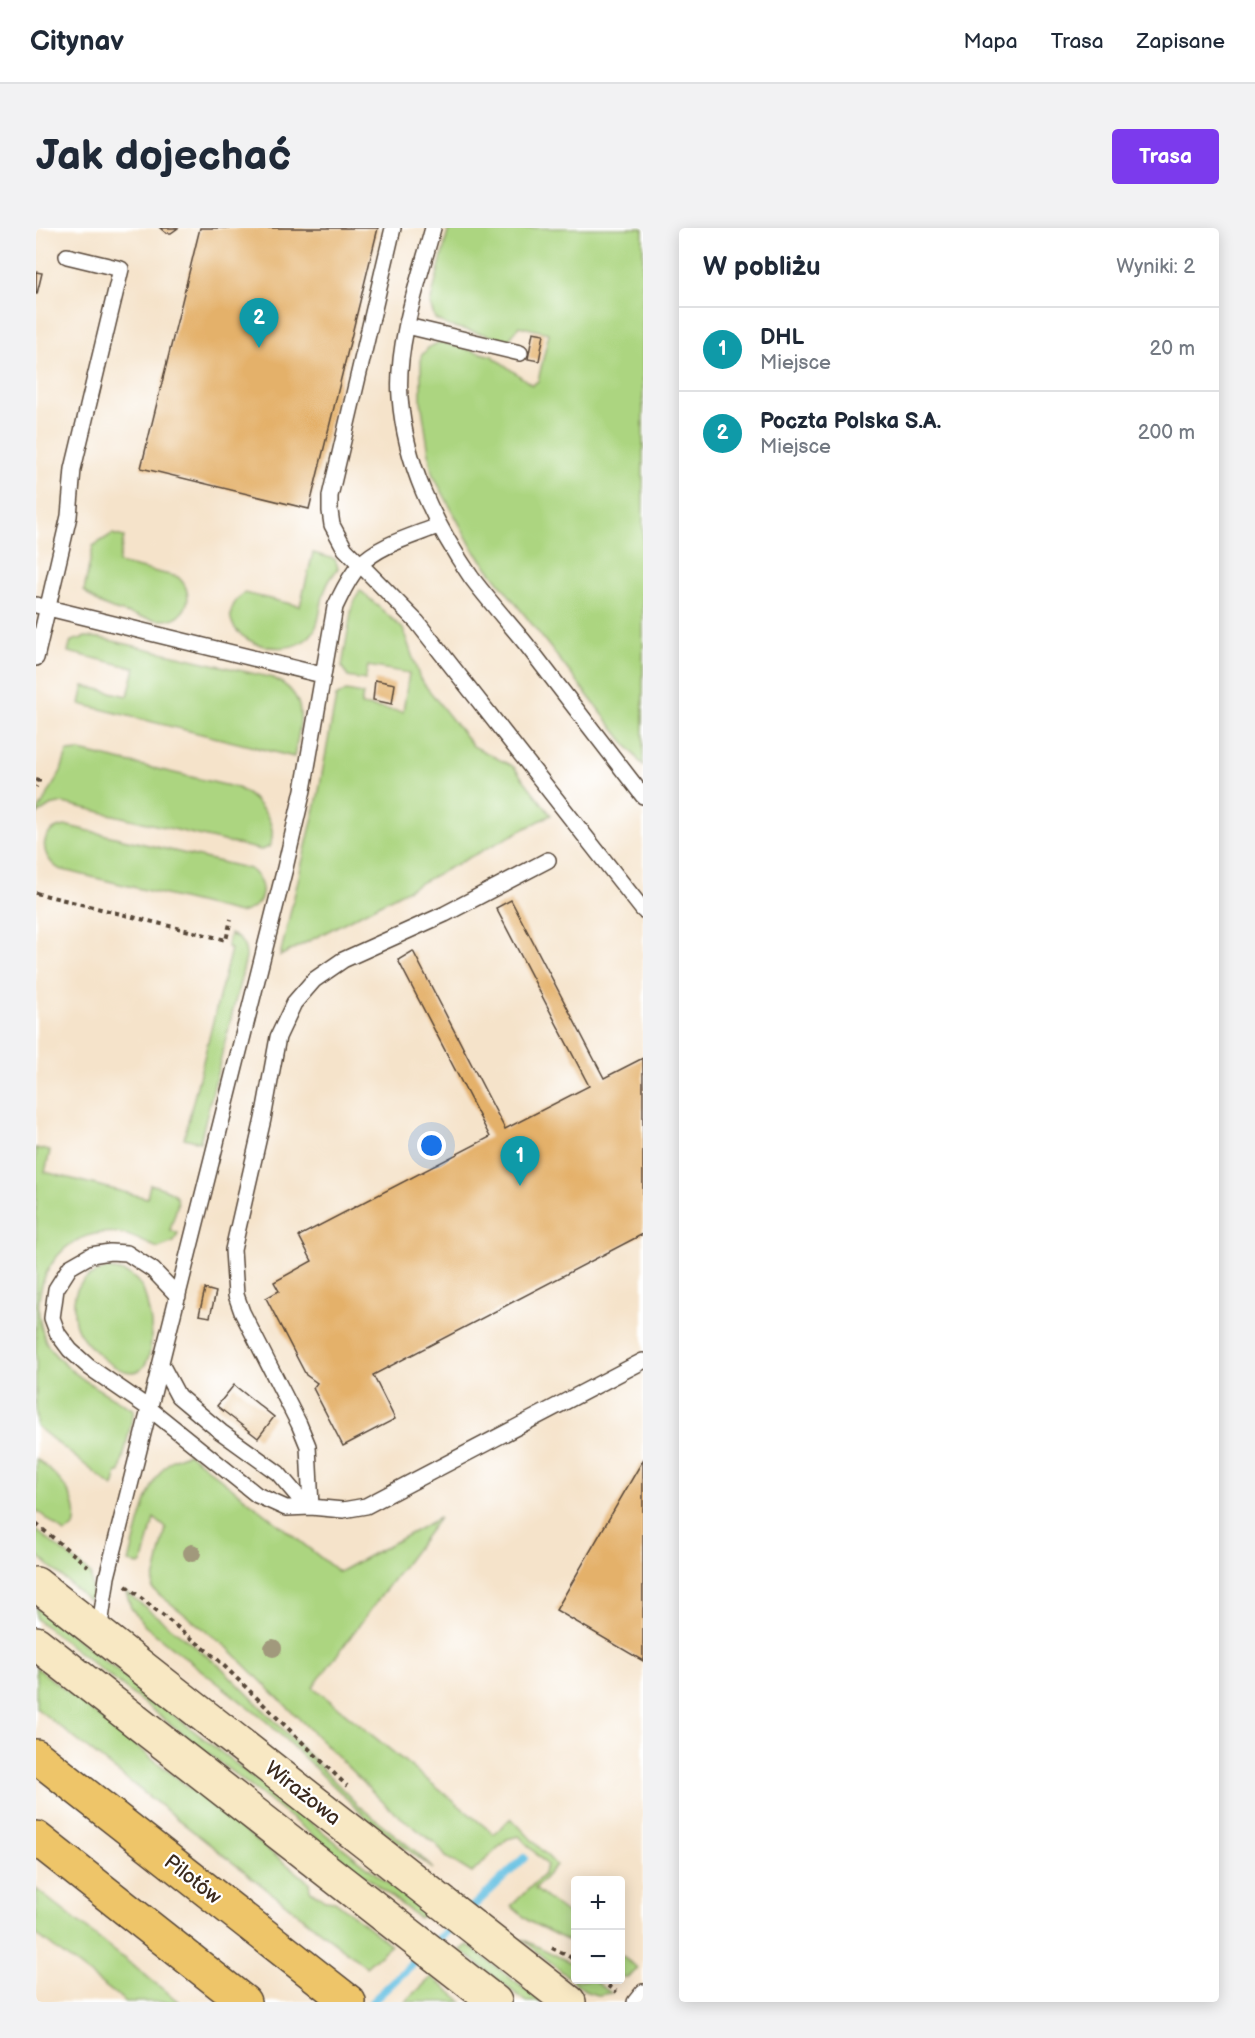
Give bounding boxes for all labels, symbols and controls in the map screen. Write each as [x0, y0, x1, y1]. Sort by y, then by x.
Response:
text: Citynav [30, 25, 124, 58]
text: Mapa [964, 29, 1018, 54]
text: Trasa [1051, 29, 1104, 54]
text: Zapisane [1137, 29, 1225, 54]
button: Trasa [1112, 129, 1219, 184]
text: Jak dojechać [36, 131, 291, 182]
text: W pobliżu [703, 252, 821, 283]
text: Wyniki: 2 [1116, 255, 1195, 279]
pin: 2 [240, 298, 278, 348]
text: DHL [760, 324, 804, 351]
text: 1 [718, 337, 727, 361]
text: 20 m [1150, 337, 1195, 361]
text: Miejsce [760, 351, 831, 375]
text: Poczta Polska S.A. [760, 408, 941, 435]
text: 2 [717, 421, 728, 445]
text: 200 m [1138, 421, 1195, 445]
text: Miejsce [760, 435, 831, 459]
your location [417, 1131, 446, 1160]
pin: 1 [500, 1136, 540, 1186]
street label: Wirażowa [260, 1756, 346, 1831]
street label: Pilotów [159, 1849, 226, 1910]
map controls [571, 1876, 625, 1984]
button: + [571, 1876, 625, 1930]
button: − [571, 1930, 625, 1984]

